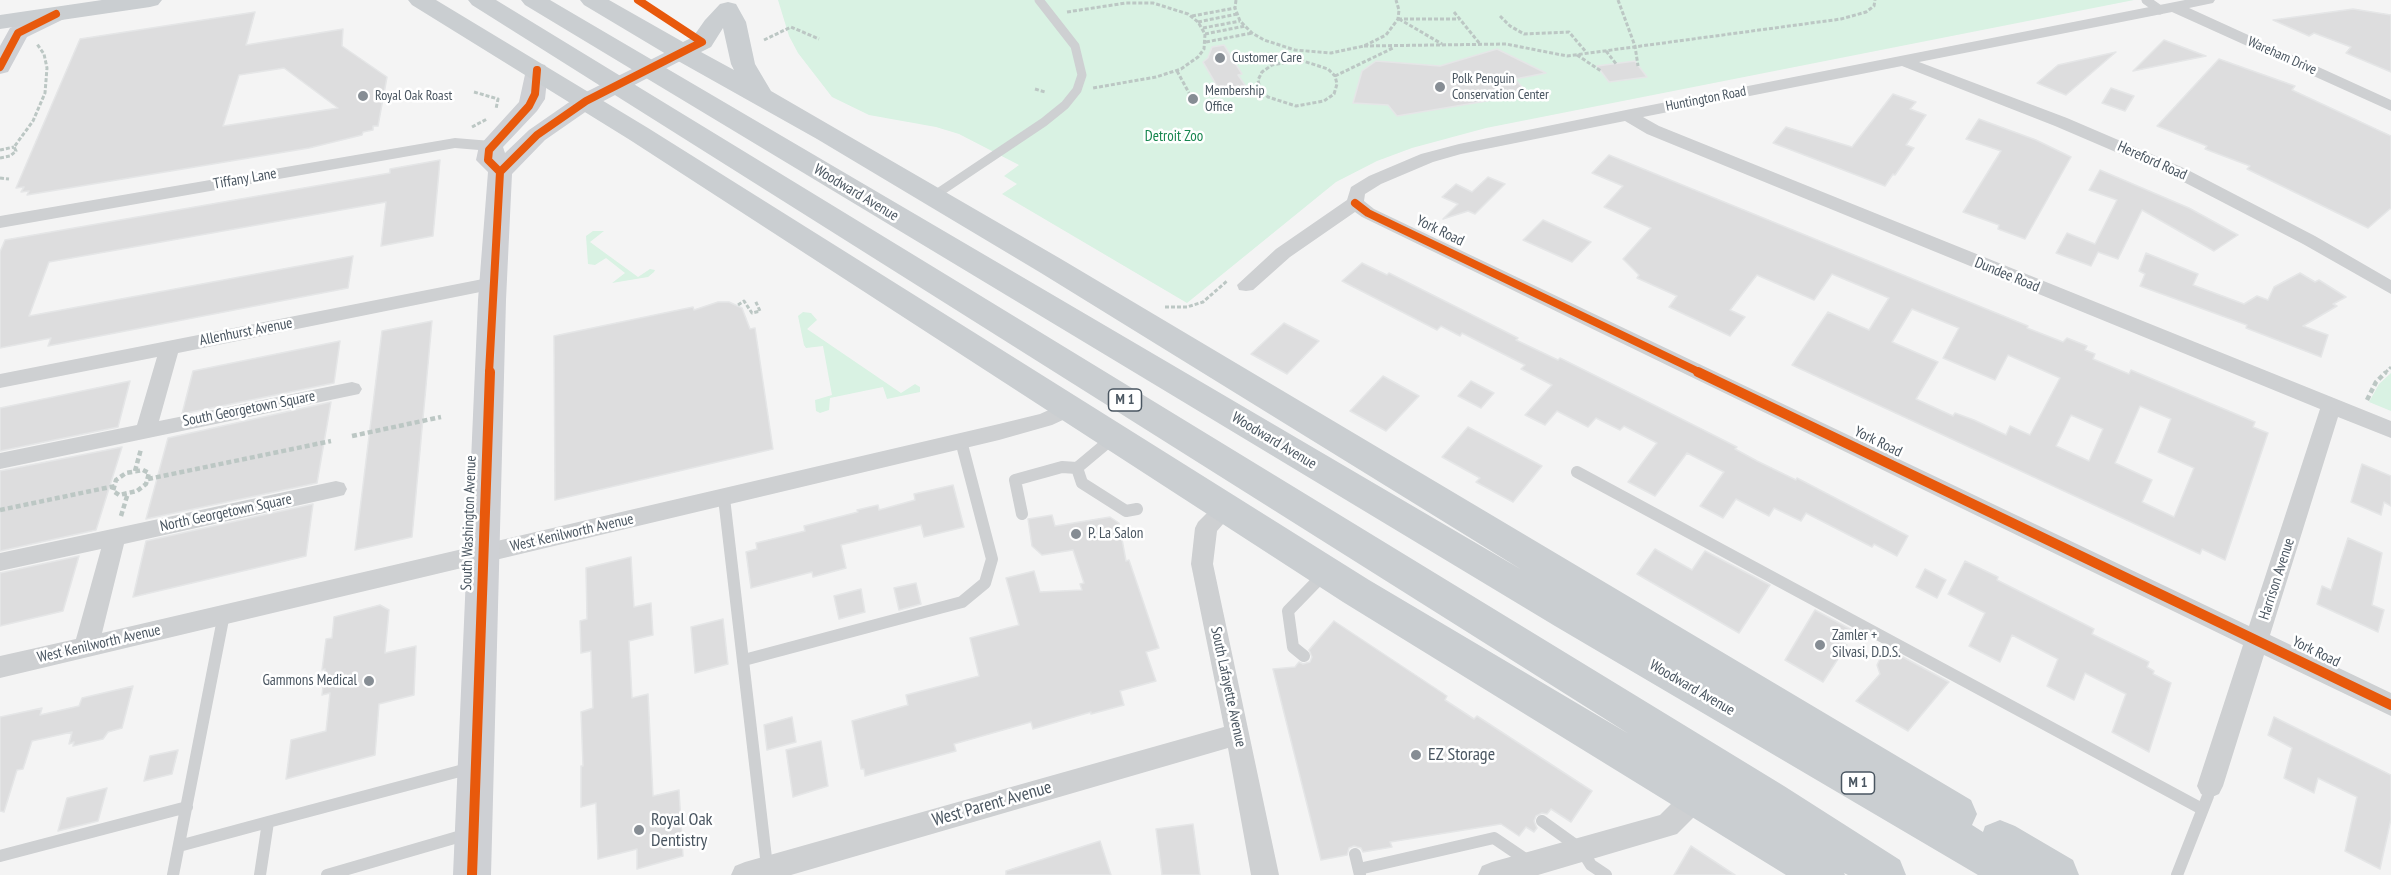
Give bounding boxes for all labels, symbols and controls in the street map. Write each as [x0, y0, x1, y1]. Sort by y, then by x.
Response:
street label: Wareham Drive [2245, 33, 2319, 79]
place label: Customer Care [1232, 50, 1302, 66]
marker: Customer Care [1213, 51, 1227, 65]
place label: Polk Penguin Conservation Center [1452, 71, 1549, 104]
marker: Polk Penguin Conservation Center [1433, 80, 1447, 94]
place label: Membership Office [1205, 83, 1265, 116]
street label: Huntington Road [1664, 83, 1748, 115]
place label: Royal Oak Roast [375, 88, 452, 104]
marker: Royal Oak Roast [356, 89, 370, 103]
marker: Membership Office [1186, 92, 1200, 106]
park label: Detroit Zoo [1145, 128, 1203, 146]
street label: Hereford Road [2114, 138, 2190, 184]
street label: Woodward Avenue [810, 161, 902, 225]
street label: Tiffany Lane [212, 165, 278, 193]
street label: York Road [1413, 212, 1467, 250]
street label: Dundee Road [1972, 254, 2042, 296]
street label: Allenhurst Avenue [198, 314, 294, 350]
street label: South Georgetown Square [181, 387, 317, 431]
road number: M 1 [1108, 389, 1142, 411]
street label: Woodward Avenue [1228, 409, 1320, 473]
street label: York Road [1851, 423, 1905, 461]
street label: South Washington Avenue [458, 455, 480, 591]
street label: North Georgetown Square [158, 490, 294, 536]
street label: West Kenilworth Avenue [509, 510, 635, 556]
place label: P. La Salon [1088, 525, 1143, 543]
marker: P. La Salon [1069, 527, 1083, 541]
street label: Harrison Avenue [2255, 536, 2299, 622]
street label: West Kenilworth Avenue [36, 621, 162, 667]
street label: South Lafayette Avenue [1206, 625, 1250, 749]
place label: Zamler + Silvasi, D.D.S. [1832, 627, 1901, 662]
street label: York Road [2289, 633, 2343, 671]
marker: Zamler + Silvasi, D.D.S. [1813, 638, 1827, 652]
street label: Woodward Avenue [1646, 656, 1738, 720]
place label: Gammons Medical [262, 672, 357, 690]
marker: Gammons Medical [362, 674, 376, 688]
place label: EZ Storage [1428, 744, 1495, 766]
marker: EZ Storage [1409, 748, 1423, 762]
road number: M 1 [1842, 772, 1874, 794]
street label: West Parent Avenue [930, 777, 1054, 831]
place label: Royal Oak Dentistry [651, 809, 713, 852]
marker: Royal Oak Dentistry [632, 823, 646, 837]

